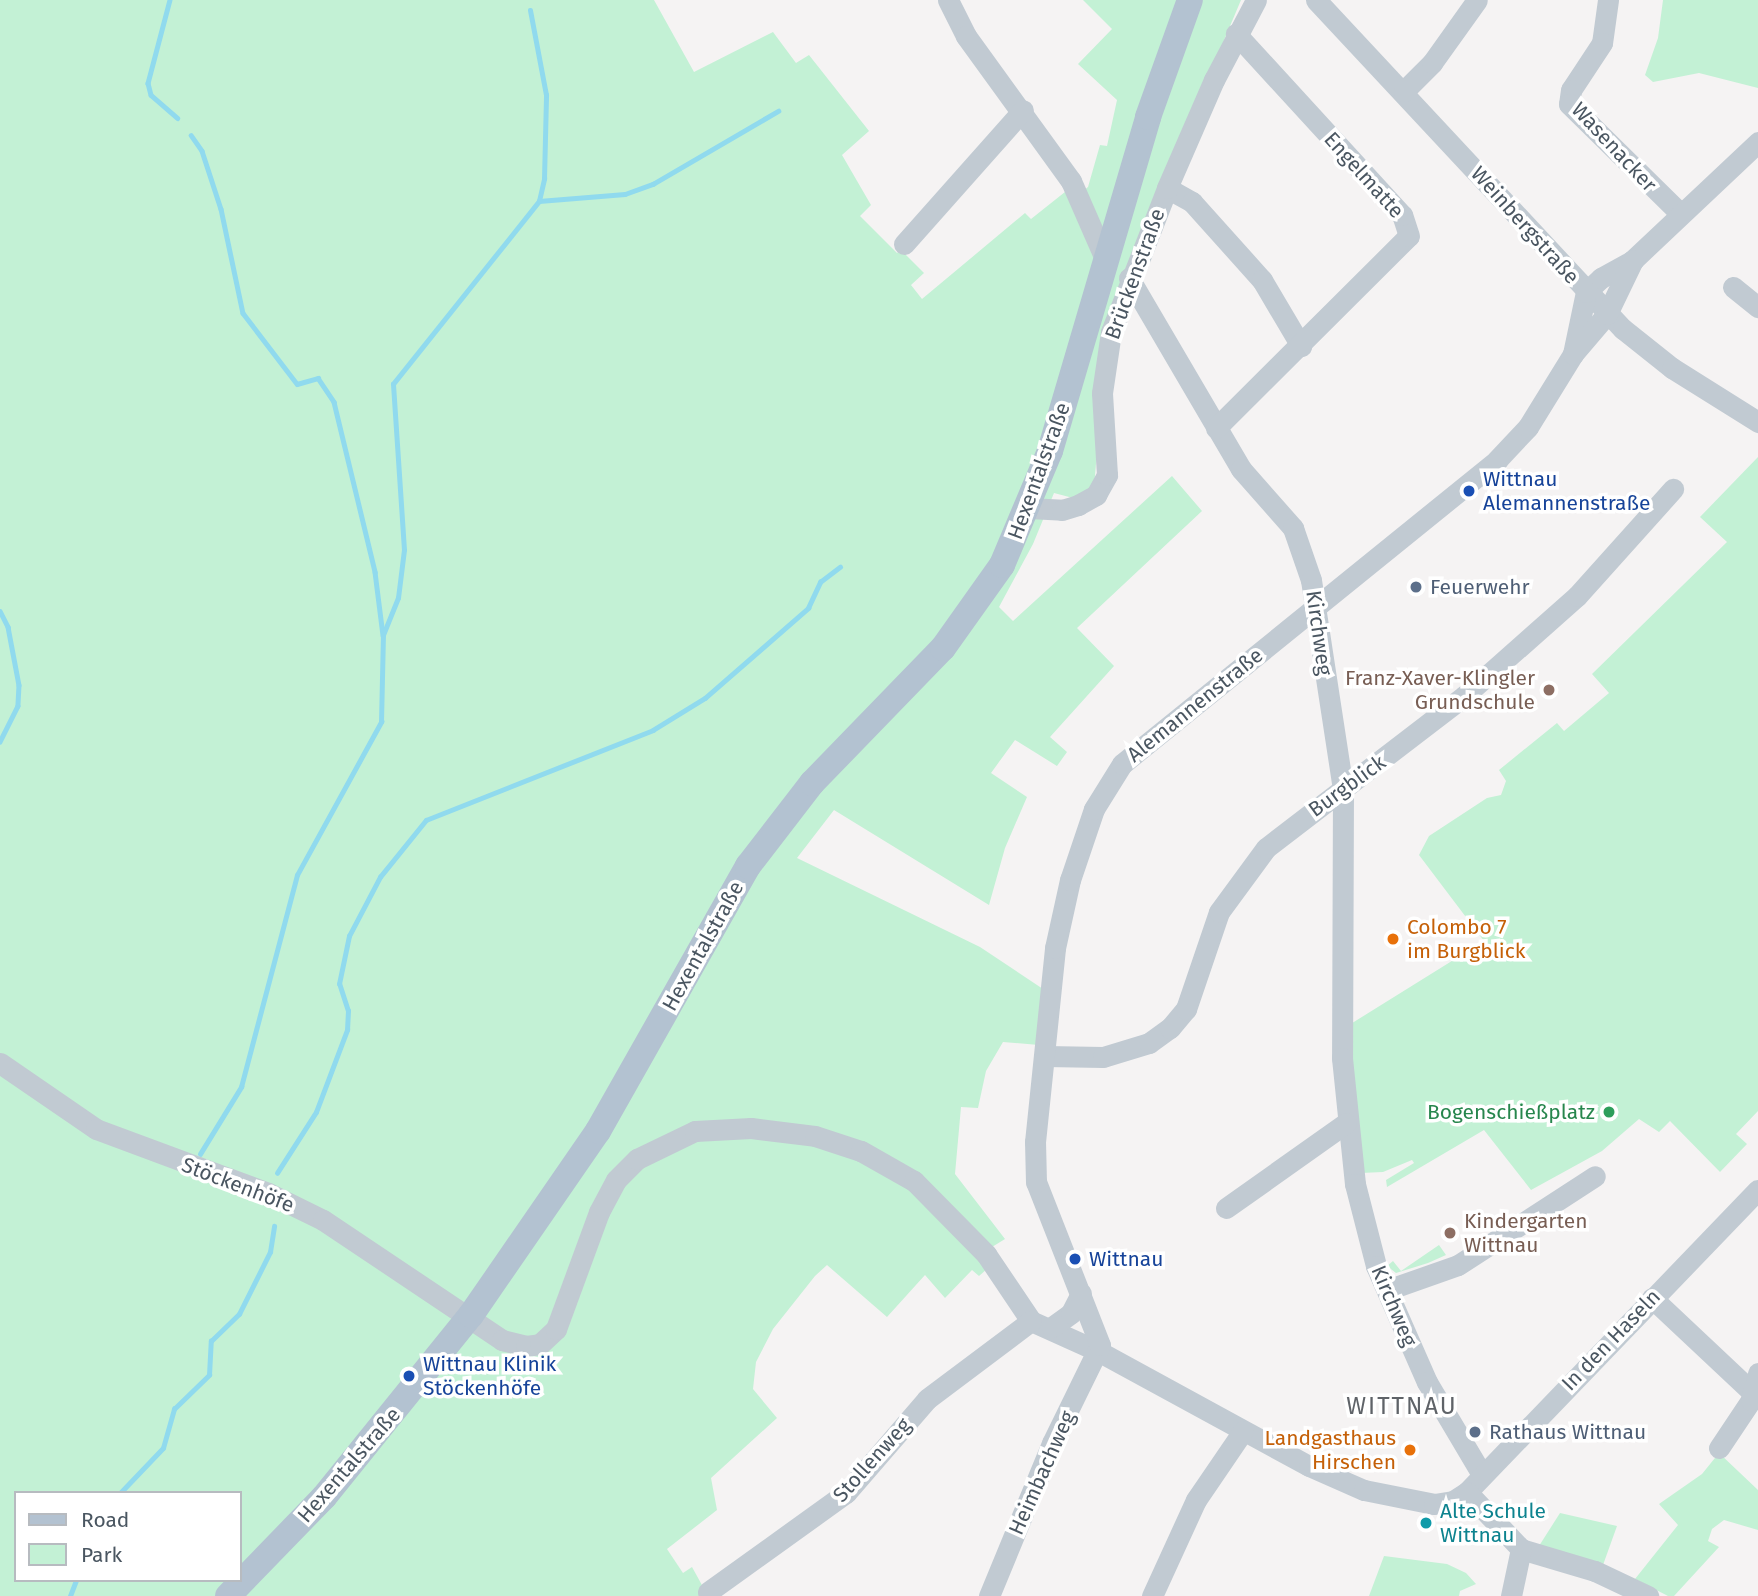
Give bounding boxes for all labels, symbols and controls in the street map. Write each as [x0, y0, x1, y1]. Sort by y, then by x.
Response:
street label: Wasenacker [1566, 97, 1662, 197]
street label: Engelmatte [1319, 127, 1409, 223]
street label: Weinbergstraße [1466, 161, 1584, 289]
street label: Brückenstraße [1100, 205, 1170, 343]
street label: Hexentalstraße [1003, 399, 1075, 543]
place label: Wittnau Alemannenstraße [1483, 466, 1650, 516]
marker: Wittnau Alemannenstraße [1461, 483, 1477, 499]
place label: Feuerwehr [1430, 574, 1530, 600]
marker: Feuerwehr [1408, 579, 1424, 595]
street label: Kirchweg [1301, 589, 1337, 677]
street label: Alemannenstraße [1122, 643, 1268, 767]
place label: Franz-Xaver-Klingler Grundschule [1345, 665, 1535, 715]
marker: Franz-Xaver-Klingler Grundschule [1541, 682, 1557, 698]
street label: Burgblick [1304, 750, 1390, 822]
street label: Hexentalstraße [657, 877, 749, 1015]
place label: Colombo 7 im Burgblick [1407, 914, 1526, 964]
marker: Colombo 7 im Burgblick [1385, 931, 1401, 947]
place label: Bogenschießplatz [1427, 1099, 1595, 1125]
marker: Bogenschießplatz [1601, 1104, 1617, 1120]
street label: Stöckenhöfe [178, 1152, 298, 1218]
place label: Kindergarten Wittnau [1464, 1208, 1587, 1258]
marker: Kindergarten Wittnau [1442, 1225, 1458, 1241]
place label: Wittnau [1089, 1246, 1163, 1272]
marker: Wittnau [1067, 1251, 1083, 1267]
street label: Kirchweg [1366, 1262, 1422, 1350]
street label: In den Haseln [1556, 1284, 1666, 1396]
place label: Wittnau Klinik Stöckenhöfe [423, 1351, 556, 1401]
marker: Wittnau Klinik Stöckenhöfe [401, 1368, 417, 1384]
district label: WITTNAU [1347, 1393, 1457, 1421]
street label: Hexentalstraße [292, 1402, 406, 1528]
street label: Heimbachweg [1003, 1407, 1081, 1539]
street label: Stollenweg [828, 1413, 916, 1507]
place label: Rathaus Wittnau [1489, 1419, 1646, 1445]
marker: Rathaus Wittnau [1467, 1424, 1483, 1440]
place label: Landgasthaus Hirschen [1265, 1425, 1396, 1475]
marker: Landgasthaus Hirschen [1402, 1442, 1418, 1458]
legend [14, 1491, 242, 1582]
place label: Alte Schule Wittnau [1440, 1498, 1546, 1548]
text: Road [81, 1507, 129, 1533]
marker: Alte Schule Wittnau [1418, 1515, 1434, 1531]
text: Park [81, 1542, 122, 1568]

